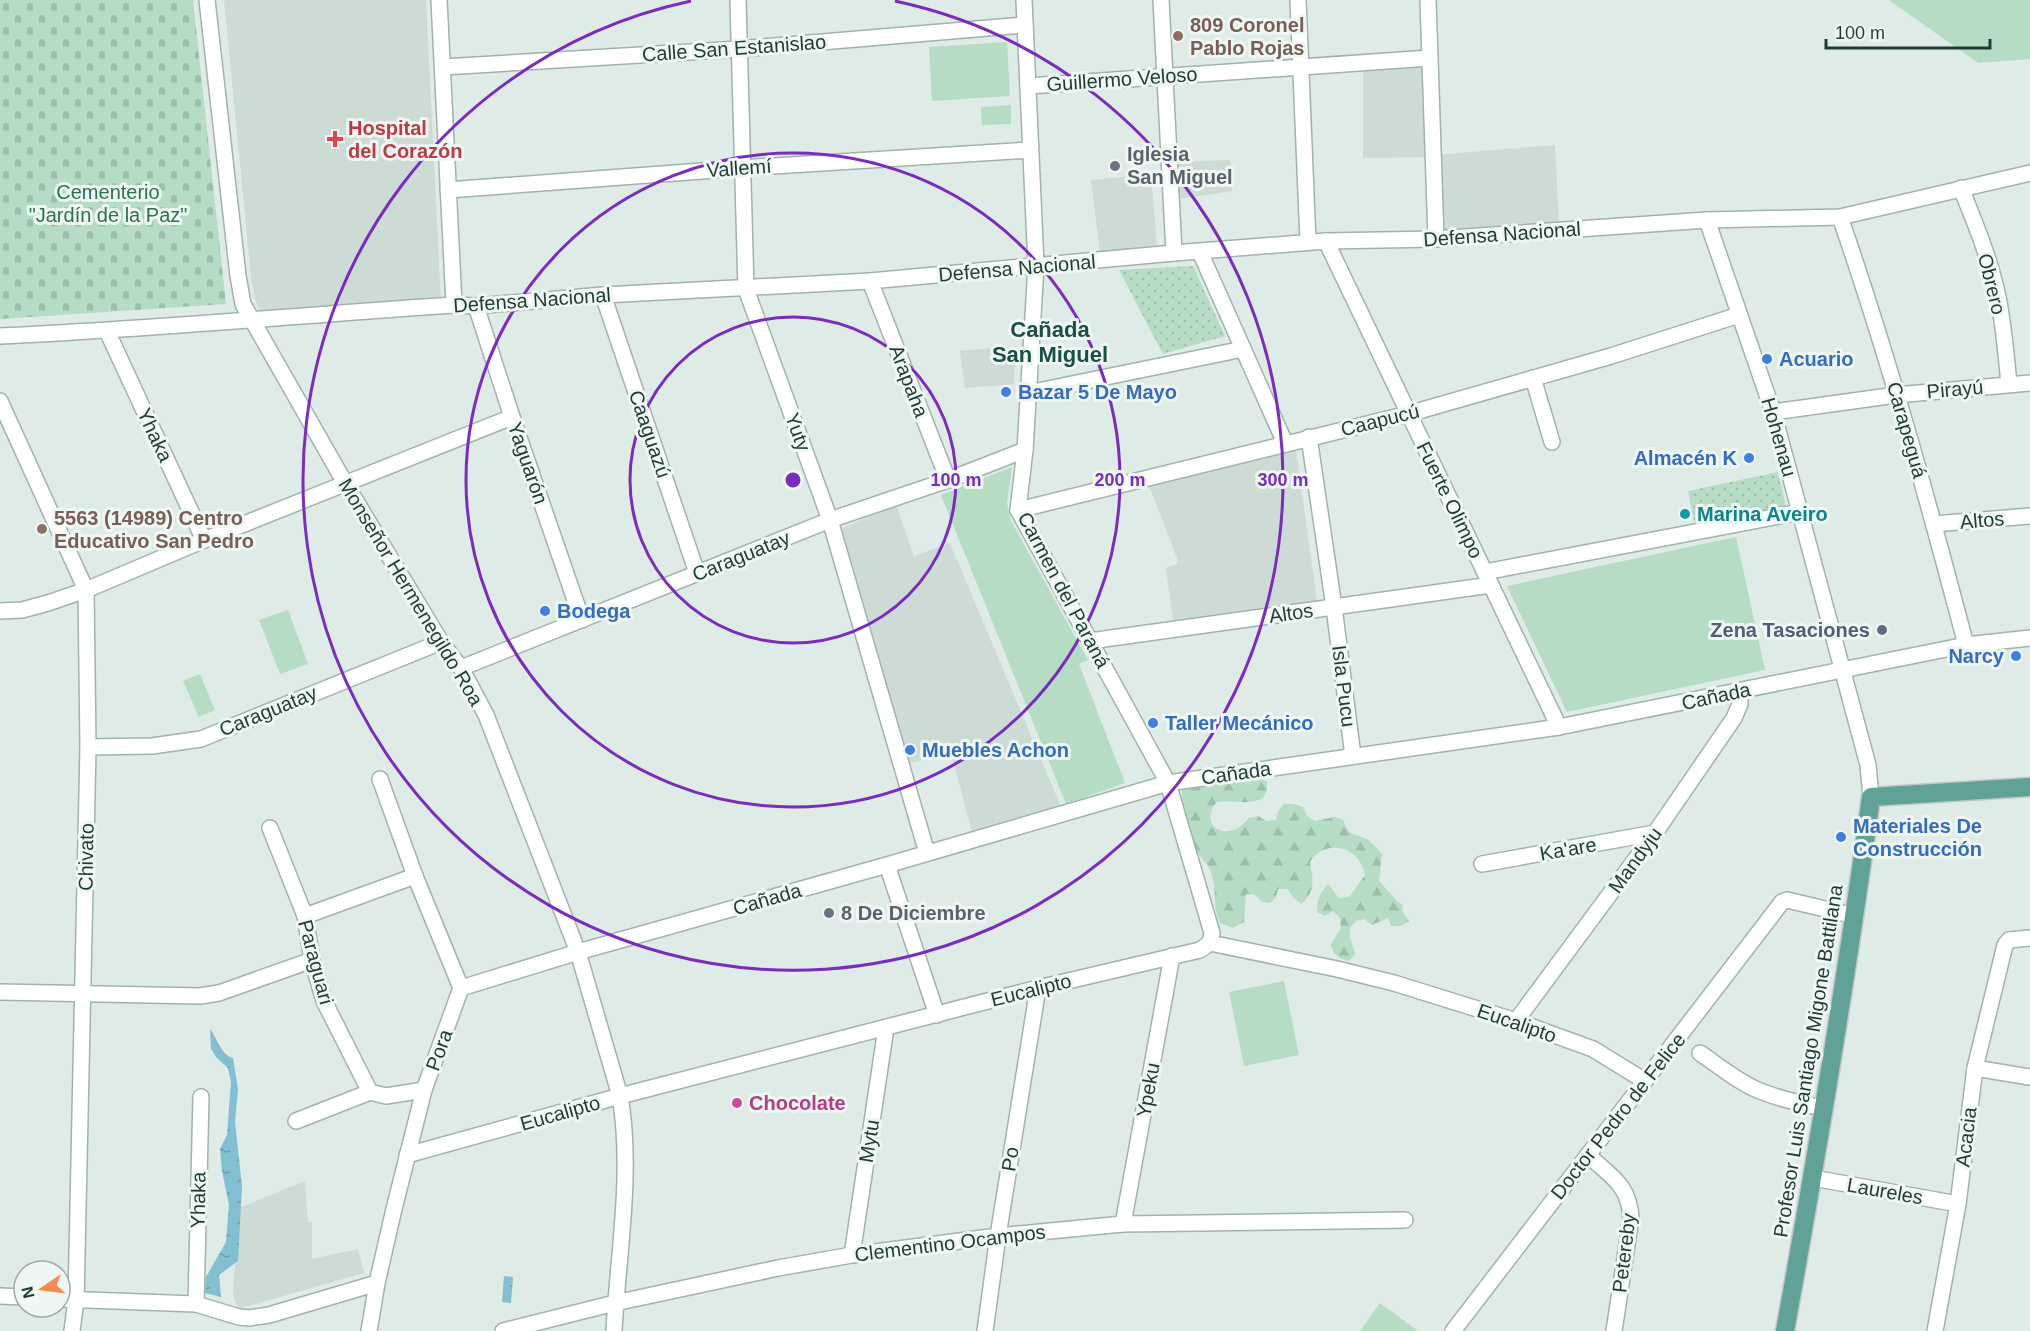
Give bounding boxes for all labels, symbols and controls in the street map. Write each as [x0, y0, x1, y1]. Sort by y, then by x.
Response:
scale bar [1826, 12, 1990, 50]
place label: 809 Coronel Pablo Rojas [1190, 14, 1304, 59]
text: 100 m [1835, 23, 1885, 43]
marker: 809 Coronel Pablo Rojas [1171, 29, 1185, 43]
street label: Calle San Estanislao [641, 31, 827, 65]
street label: Guillermo Veloso [1046, 63, 1198, 95]
place label: Hospital del Corazón [348, 117, 462, 162]
marker: Hospital del Corazón [326, 130, 344, 148]
place label: Iglesia San Miguel [1127, 143, 1233, 188]
street label: Vallemí [706, 155, 773, 181]
marker: Iglesia San Miguel [1108, 159, 1122, 173]
park label: Cementerio "Jardín de la Paz" [29, 181, 187, 226]
street label: Defensa Nacional [1422, 218, 1582, 250]
street label: Defensa Nacional [937, 250, 1097, 286]
street label: Obrero [1974, 251, 2010, 317]
street label: Defensa Nacional [452, 284, 612, 316]
district label: Cañada San Miguel [992, 317, 1108, 367]
street label: Arapaha [885, 342, 933, 421]
place label: Acuario [1779, 348, 1853, 370]
marker: Acuario [1760, 352, 1774, 366]
street label: Pirayú [1926, 376, 1984, 402]
street label: Carapeguá [1883, 379, 1931, 481]
place label: Bazar 5 De Mayo [1018, 381, 1177, 403]
marker: Bazar 5 De Mayo [999, 385, 1013, 399]
street label: Caaguazú [625, 387, 675, 481]
street label: Hohenau [1757, 395, 1801, 479]
street label: Caapucú [1338, 400, 1422, 440]
street label: Yhaka [133, 405, 177, 466]
street label: Yuty [781, 410, 815, 454]
street label: Yaguarón [504, 419, 552, 507]
street label: Fuerte Olimpo [1412, 438, 1488, 562]
place label: Almacén K [1634, 447, 1738, 469]
marker: Almacén K [1742, 451, 1756, 465]
centre of rings [783, 470, 803, 490]
text: 100 m [930, 470, 982, 490]
text: 200 m [1094, 470, 1146, 490]
text: 300 m [1257, 470, 1309, 490]
street label: Monseñor Hermenegildo Roa [334, 474, 488, 710]
place label: Marina Aveiro [1697, 503, 1828, 525]
place label: 5563 (14989) Centro Educativo San Pedro [54, 507, 254, 552]
marker: Marina Aveiro [1678, 507, 1692, 521]
street label: Altos [1959, 507, 2005, 533]
street label: Carmen del Paraná [1014, 508, 1115, 672]
marker: 5563 (14989) Centro Educativo San Pedro [35, 522, 49, 536]
street label: Caraguatay [689, 526, 793, 586]
street label: Altos [1267, 599, 1315, 627]
place label: Bodega [557, 600, 631, 622]
marker: Bodega [538, 604, 552, 618]
place label: Zena Tasaciones [1710, 619, 1870, 641]
marker: Zena Tasaciones [1875, 623, 1889, 637]
street label: Isla Pucu [1328, 644, 1360, 728]
place label: Narcy [1948, 645, 2005, 667]
marker: Narcy [2009, 649, 2023, 663]
street label: Cañada [1679, 678, 1753, 714]
street label: Caraguatay [216, 681, 320, 741]
place label: Taller Mecánico [1165, 712, 1314, 734]
marker: Taller Mecánico [1146, 716, 1160, 730]
place label: Muebles Achon [922, 739, 1069, 761]
marker: Muebles Achon [903, 743, 917, 757]
street label: Cañada [1200, 757, 1273, 789]
place label: Materiales De Construcción [1853, 815, 1982, 860]
street label: Chivato [74, 823, 98, 891]
street label: Mandyju [1604, 823, 1666, 897]
marker: Materiales De Construcción [1834, 830, 1848, 844]
street label: Ka'are [1538, 833, 1598, 865]
street label: Cañada [730, 879, 805, 919]
street label: Profesor Luis Santiago Migone Battilana [1769, 882, 1847, 1239]
place label: 8 De Diciembre [841, 902, 986, 924]
marker: 8 De Diciembre [822, 906, 836, 920]
street label: Paraguari [294, 917, 338, 1007]
street label: Eucalipto [988, 969, 1074, 1011]
street label: Eucalipto [1475, 999, 1559, 1047]
street label: Pora [421, 1026, 457, 1074]
street label: Doctor Pedro de Felice [1546, 1029, 1690, 1203]
street label: Ypeku [1132, 1061, 1164, 1119]
street label: Eucalipto [517, 1091, 603, 1135]
place label: Chocolate [749, 1092, 846, 1114]
marker: Chocolate [730, 1096, 744, 1110]
street label: Acacia [1951, 1105, 1981, 1168]
street label: Mytu [855, 1118, 883, 1164]
street label: Po [997, 1145, 1023, 1173]
street label: Yhaka [187, 1171, 210, 1229]
street label: Laureles [1845, 1174, 1925, 1208]
street label: Petereby [1608, 1212, 1640, 1294]
street label: Clementino Ocampos [853, 1220, 1047, 1266]
north arrow [12, 1259, 72, 1319]
text: N [18, 1285, 38, 1300]

